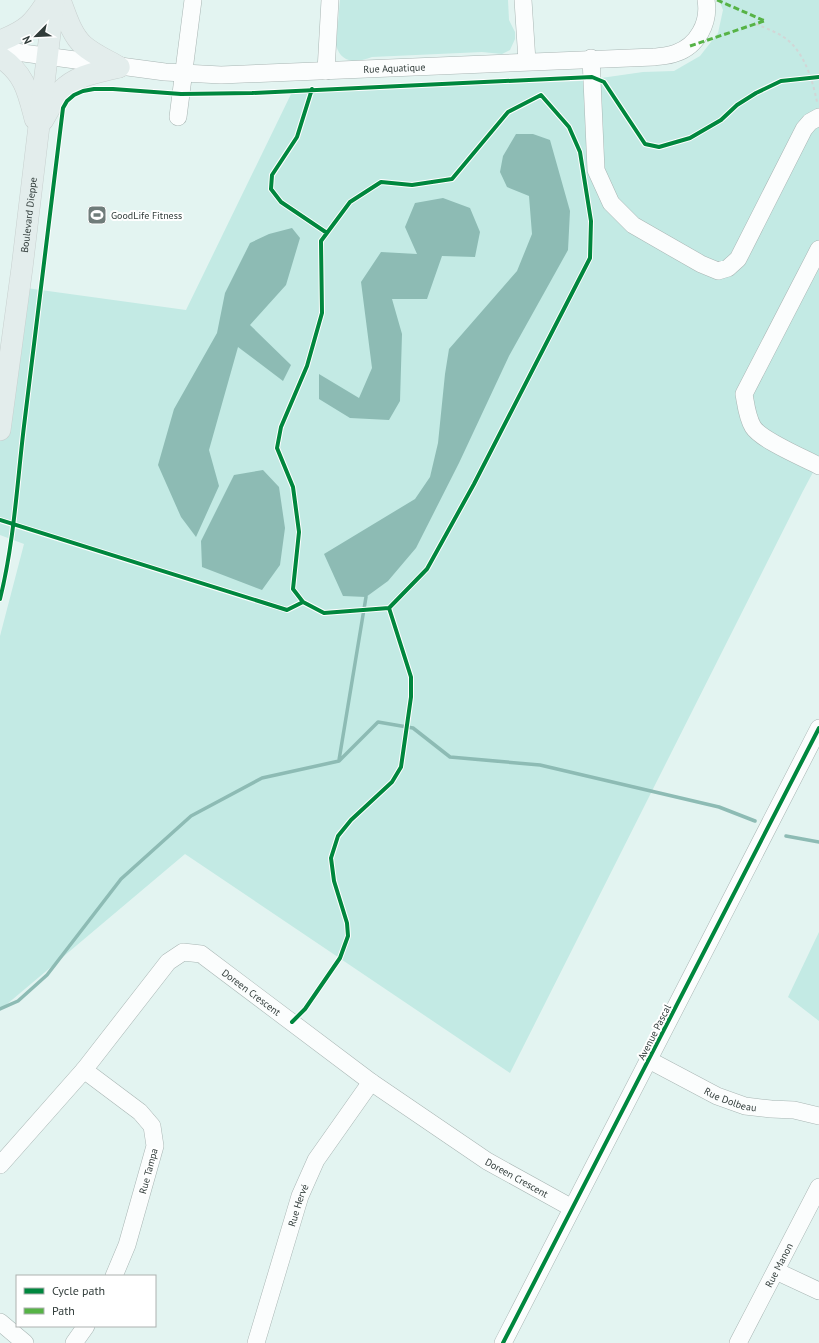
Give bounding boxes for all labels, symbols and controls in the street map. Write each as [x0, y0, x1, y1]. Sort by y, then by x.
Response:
north arrow [16, 16, 56, 56]
text: N [19, 34, 35, 46]
street label: Rue Aquatique [363, 61, 426, 76]
street label: Boulevard Dieppe [18, 176, 40, 253]
sports icon: GoodLife Fitness [86, 204, 108, 226]
place label: GoodLife Fitness [111, 209, 182, 222]
street label: Doreen Crescent [219, 966, 284, 1019]
street label: Avenue Pascal [635, 1002, 674, 1062]
street label: Rue Dolbeau [702, 1084, 757, 1114]
street label: Rue Tampa [136, 1147, 161, 1195]
street label: Doreen Crescent [483, 1155, 551, 1201]
street label: Rue Hervé [285, 1182, 312, 1228]
street label: Rue Manon [762, 1241, 796, 1290]
legend [16, 1275, 156, 1327]
text: Cycle path [52, 1283, 105, 1298]
text: Path [52, 1303, 75, 1318]

